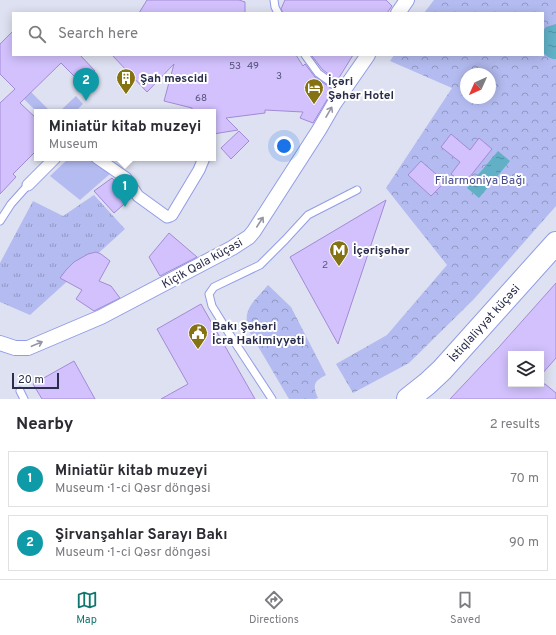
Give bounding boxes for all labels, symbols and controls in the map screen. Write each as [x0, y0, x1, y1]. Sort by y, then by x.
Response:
search box [12, 12, 544, 56]
icon: search [26, 23, 48, 45]
text: Search here [58, 25, 138, 44]
house number: 53 [229, 60, 241, 73]
house number: 49 [247, 60, 259, 73]
building icon: Şah məscidi [115, 67, 137, 95]
pin: 2 [73, 68, 99, 101]
north arrow [460, 68, 496, 104]
house number: 3 [276, 70, 282, 83]
place label: Şah məscidi [140, 71, 207, 87]
place label: İçəri Şəhər Hotel [328, 74, 394, 104]
hotel icon: İçəri Şəhər Hotel [303, 77, 325, 105]
house number: 68 [195, 92, 207, 105]
one-way arrow [326, 106, 334, 118]
popup [34, 109, 216, 161]
text: Miniatür kitab muzeyi [49, 118, 201, 137]
your location [274, 136, 294, 156]
text: Museum [49, 137, 98, 153]
park label: Filarmoniya Bağı [435, 173, 525, 189]
pin: 1 [112, 174, 138, 207]
one-way arrow [256, 217, 264, 228]
street label: Kiçik Qala küçəsi [159, 235, 246, 293]
metro station icon: İçərişəhər [328, 239, 350, 267]
place label: İçərişəhər [353, 243, 409, 259]
house number: 2 [322, 259, 328, 272]
street label: İstiqlaliyyət küçəsi [446, 281, 524, 366]
place label: Bakı Şəhəri İcra Hakimiyyəti [212, 319, 304, 349]
public building icon: Bakı Şəhəri İcra Hakimiyyəti [187, 322, 209, 350]
one-way arrow [31, 340, 43, 347]
map controls [508, 351, 544, 387]
button: layers [508, 351, 544, 387]
scale bar [12, 371, 59, 390]
text: 20 m [18, 373, 44, 387]
text: Nearby [16, 414, 73, 436]
text: 2 results [490, 417, 540, 433]
text: Miniatür kitab muzeyi [55, 462, 207, 481]
text: 1 [27, 471, 33, 487]
text: 70 m [510, 471, 539, 487]
text: Museum · 1-ci Qəsr döngəsi [55, 481, 210, 497]
text: Şirvanşahlar Sarayı Bakı [55, 526, 227, 545]
text: 2 [26, 535, 34, 551]
text: 90 m [509, 535, 539, 551]
text: Museum · 1-ci Qəsr döngəsi [55, 545, 210, 561]
tab: Map [76, 589, 98, 627]
tab: Directions [249, 589, 299, 627]
tab: Saved [450, 589, 480, 627]

